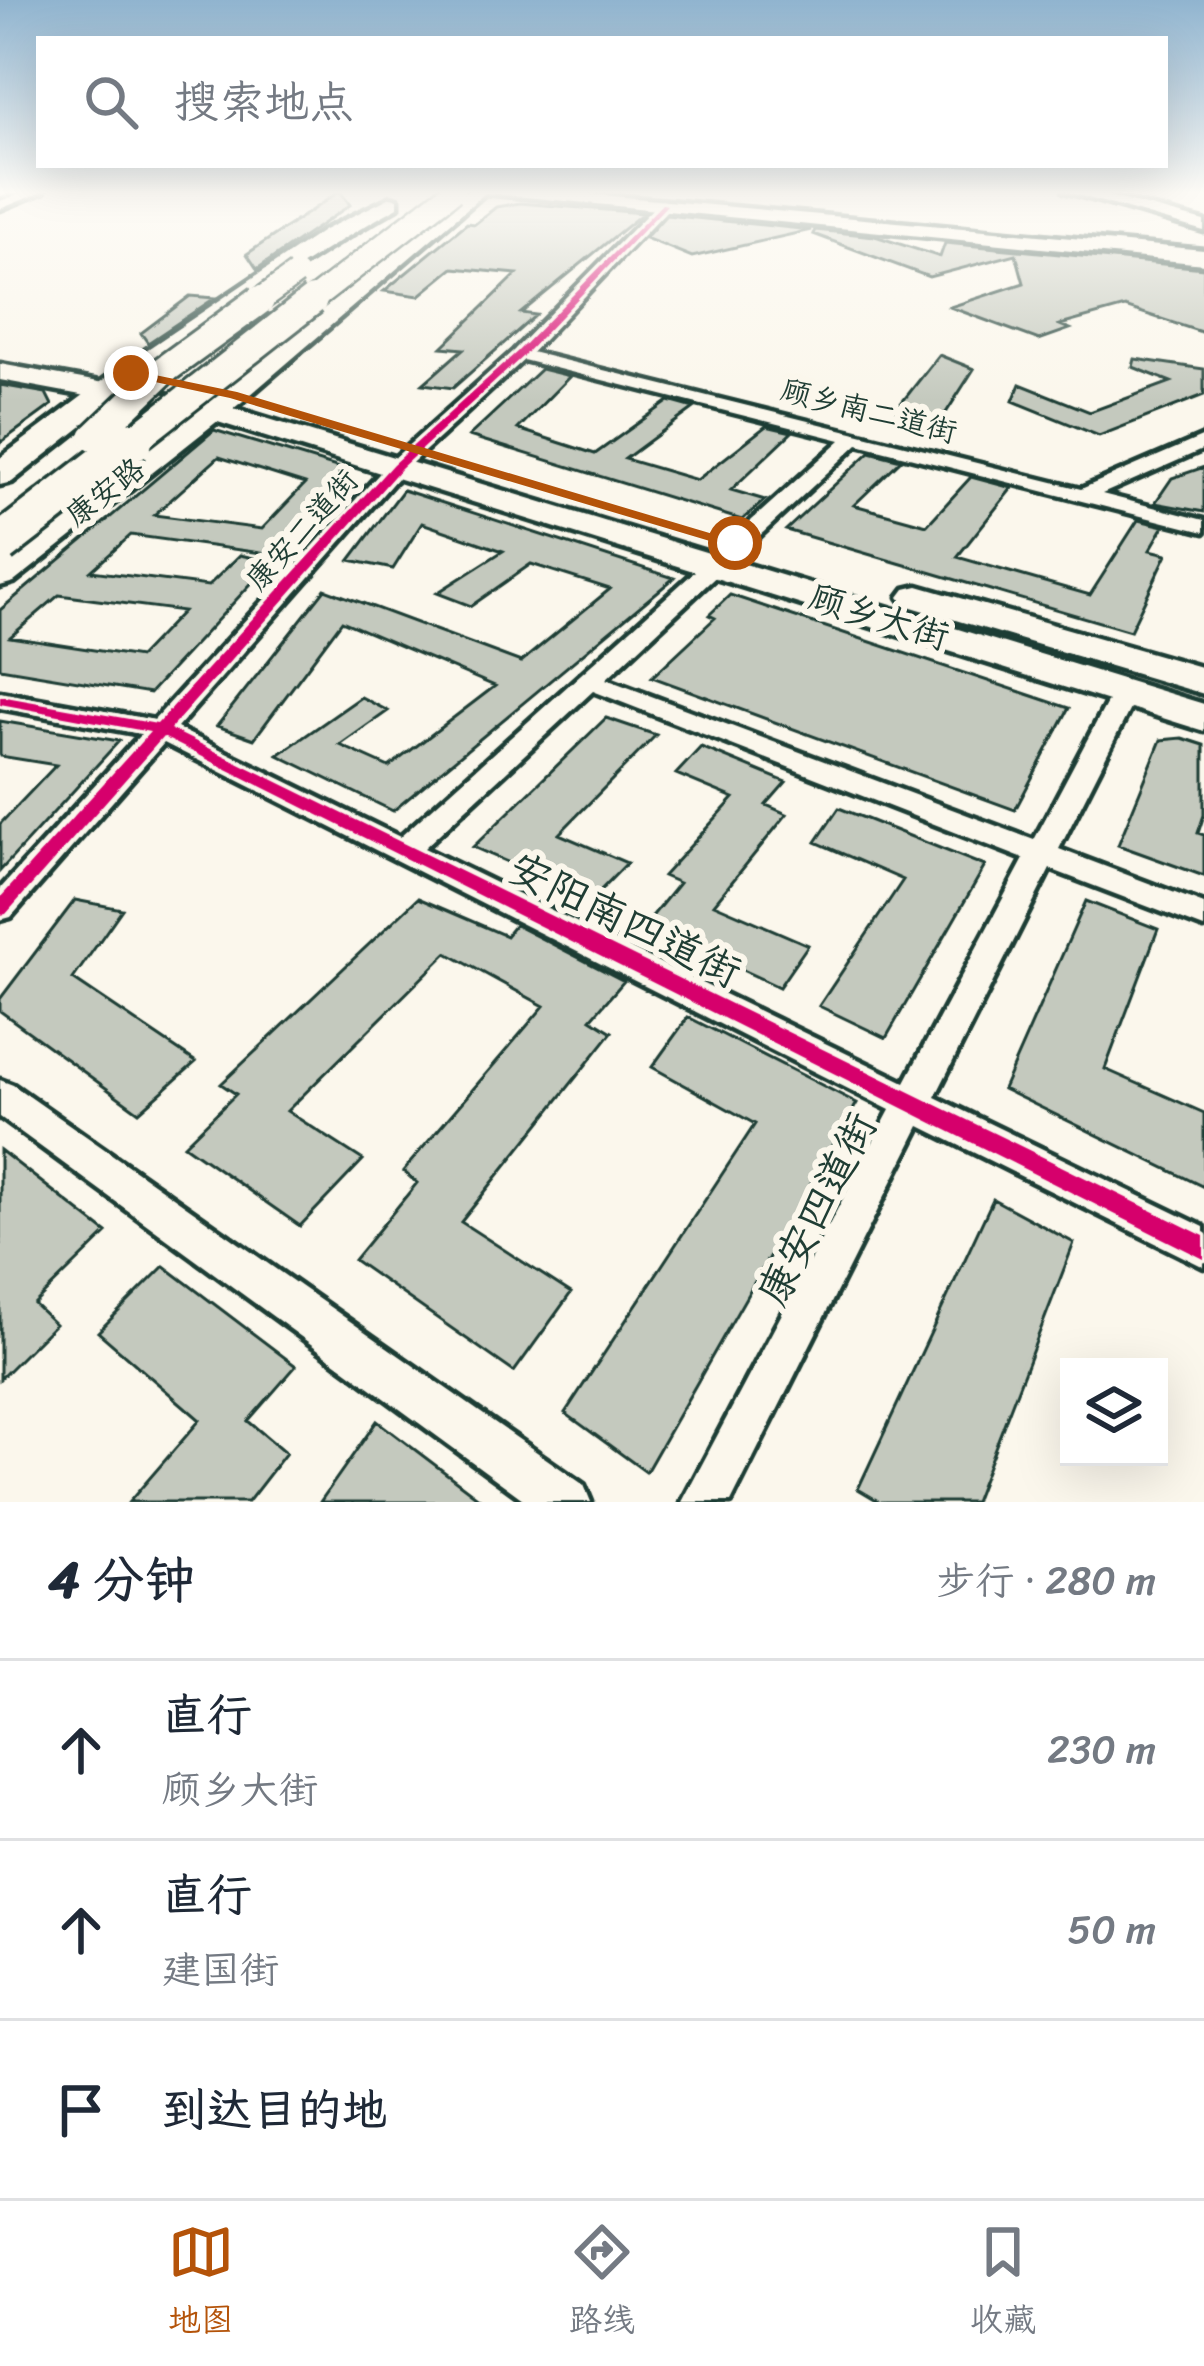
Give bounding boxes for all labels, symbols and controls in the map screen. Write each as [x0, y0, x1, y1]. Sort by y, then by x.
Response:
search box [36, 36, 1168, 168]
text: 搜索地点 [174, 62, 354, 142]
icon: search [78, 69, 144, 135]
route end [104, 346, 158, 400]
street label: 顾乡南二道街 [775, 363, 963, 459]
street label: 康安路 [53, 443, 157, 541]
street label: 康安二道街 [232, 456, 372, 604]
route start [708, 516, 762, 570]
street label: 顾乡大街 [801, 565, 957, 669]
street label: 安阳南四道街 [496, 832, 754, 1008]
street label: 康安四道街 [736, 1099, 898, 1319]
map controls [1060, 1358, 1168, 1466]
button: layers [1060, 1358, 1168, 1466]
text: 4 分钟 [48, 1535, 195, 1625]
text: 步行 · 280 m [937, 1546, 1156, 1615]
text: 直行 [162, 1675, 252, 1755]
text: 230 m [1047, 1715, 1156, 1784]
icon: ahead [48, 1717, 114, 1783]
text: 顾乡大街 [162, 1755, 318, 1824]
text: 直行 [162, 1855, 252, 1935]
text: 50 m [1067, 1895, 1156, 1964]
icon: ahead [48, 1897, 114, 1963]
text: 建国街 [162, 1935, 279, 2004]
text: 到达目的地 [162, 2070, 387, 2150]
icon: arrive [48, 2077, 114, 2143]
tab: 地图 [168, 2219, 234, 2349]
tab: 路线 [569, 2219, 635, 2349]
tab: 收藏 [970, 2219, 1036, 2349]

